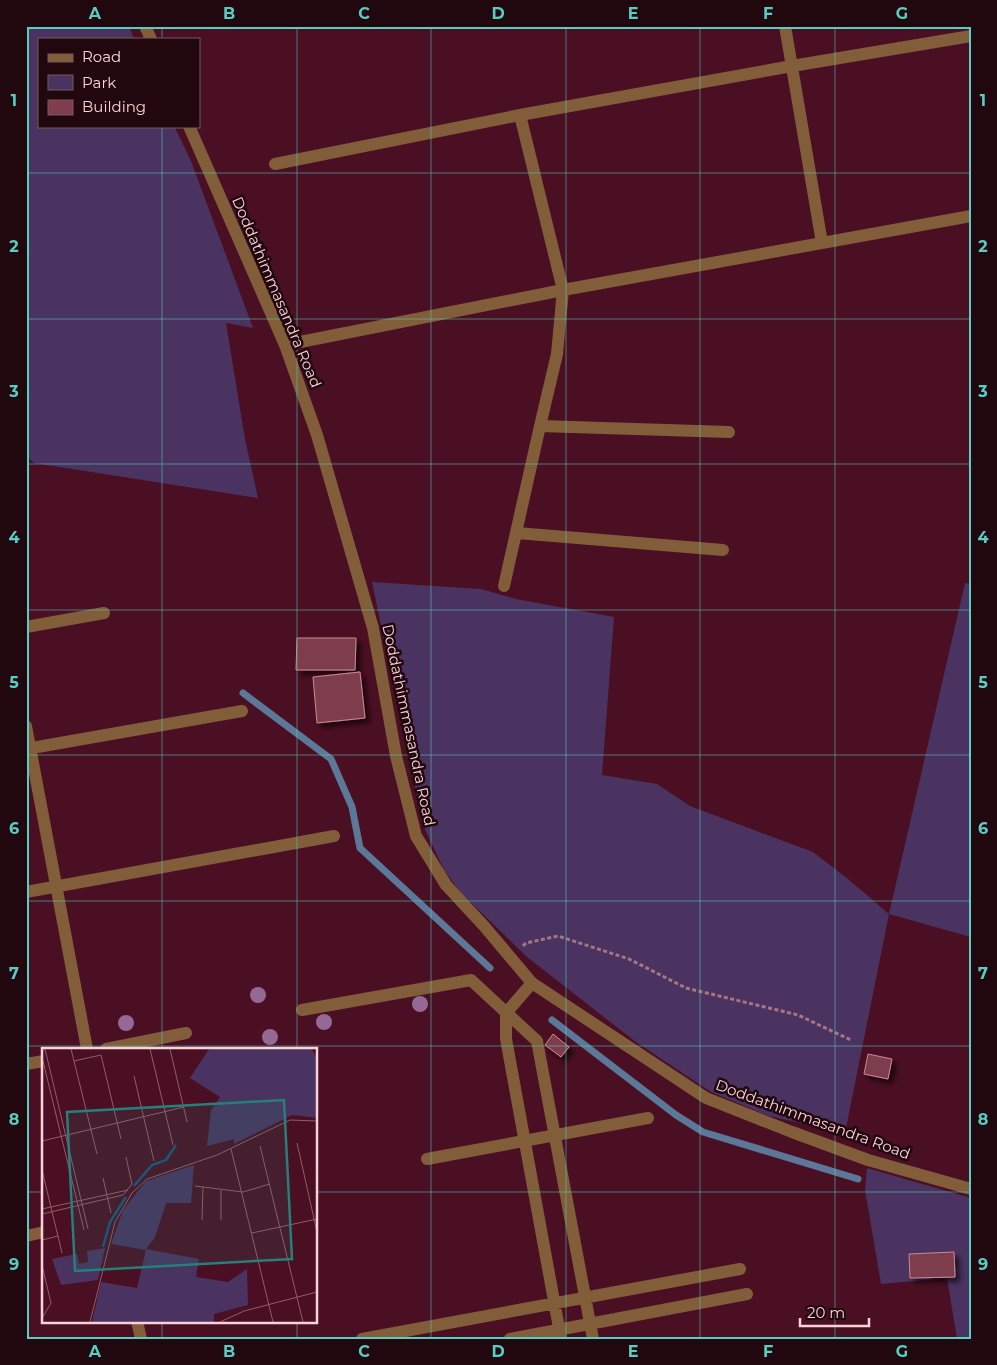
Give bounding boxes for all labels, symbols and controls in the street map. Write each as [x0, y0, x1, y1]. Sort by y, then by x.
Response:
text: A [88, 4, 102, 23]
text: B [223, 4, 235, 23]
text: C [358, 4, 370, 23]
text: D [491, 4, 505, 23]
text: E [628, 4, 638, 23]
text: F [763, 4, 773, 23]
text: G [896, 4, 908, 23]
legend [38, 38, 200, 128]
text: Road [82, 47, 121, 66]
text: Park [82, 73, 116, 92]
text: 1 [11, 91, 17, 110]
text: 1 [980, 91, 986, 110]
text: Building [82, 97, 146, 116]
street label: Doddathimmasandra Road [228, 194, 326, 390]
text: 2 [9, 237, 19, 256]
text: 2 [978, 237, 988, 256]
text: 3 [8, 382, 19, 401]
text: 3 [977, 382, 988, 401]
text: 4 [8, 528, 20, 547]
text: 4 [977, 528, 989, 547]
street label: Doddathimmasandra Road [378, 622, 440, 828]
text: 5 [9, 673, 19, 692]
text: 5 [978, 673, 988, 692]
text: 6 [9, 819, 19, 838]
text: 6 [978, 819, 988, 838]
text: 7 [9, 964, 19, 983]
text: 7 [978, 964, 988, 983]
inset map [42, 1048, 318, 1322]
street label: Doddathimmasandra Road [713, 1075, 913, 1163]
text: 8 [9, 1110, 19, 1129]
text: 8 [978, 1110, 988, 1129]
text: 9 [9, 1255, 19, 1274]
text: 9 [978, 1255, 988, 1274]
scale bar [800, 1295, 868, 1327]
text: 20 m [807, 1303, 845, 1322]
text: A [88, 1342, 102, 1361]
text: B [223, 1342, 235, 1361]
text: C [358, 1342, 370, 1361]
text: D [491, 1342, 505, 1361]
text: E [628, 1342, 638, 1361]
text: F [763, 1342, 773, 1361]
text: G [896, 1342, 908, 1361]

